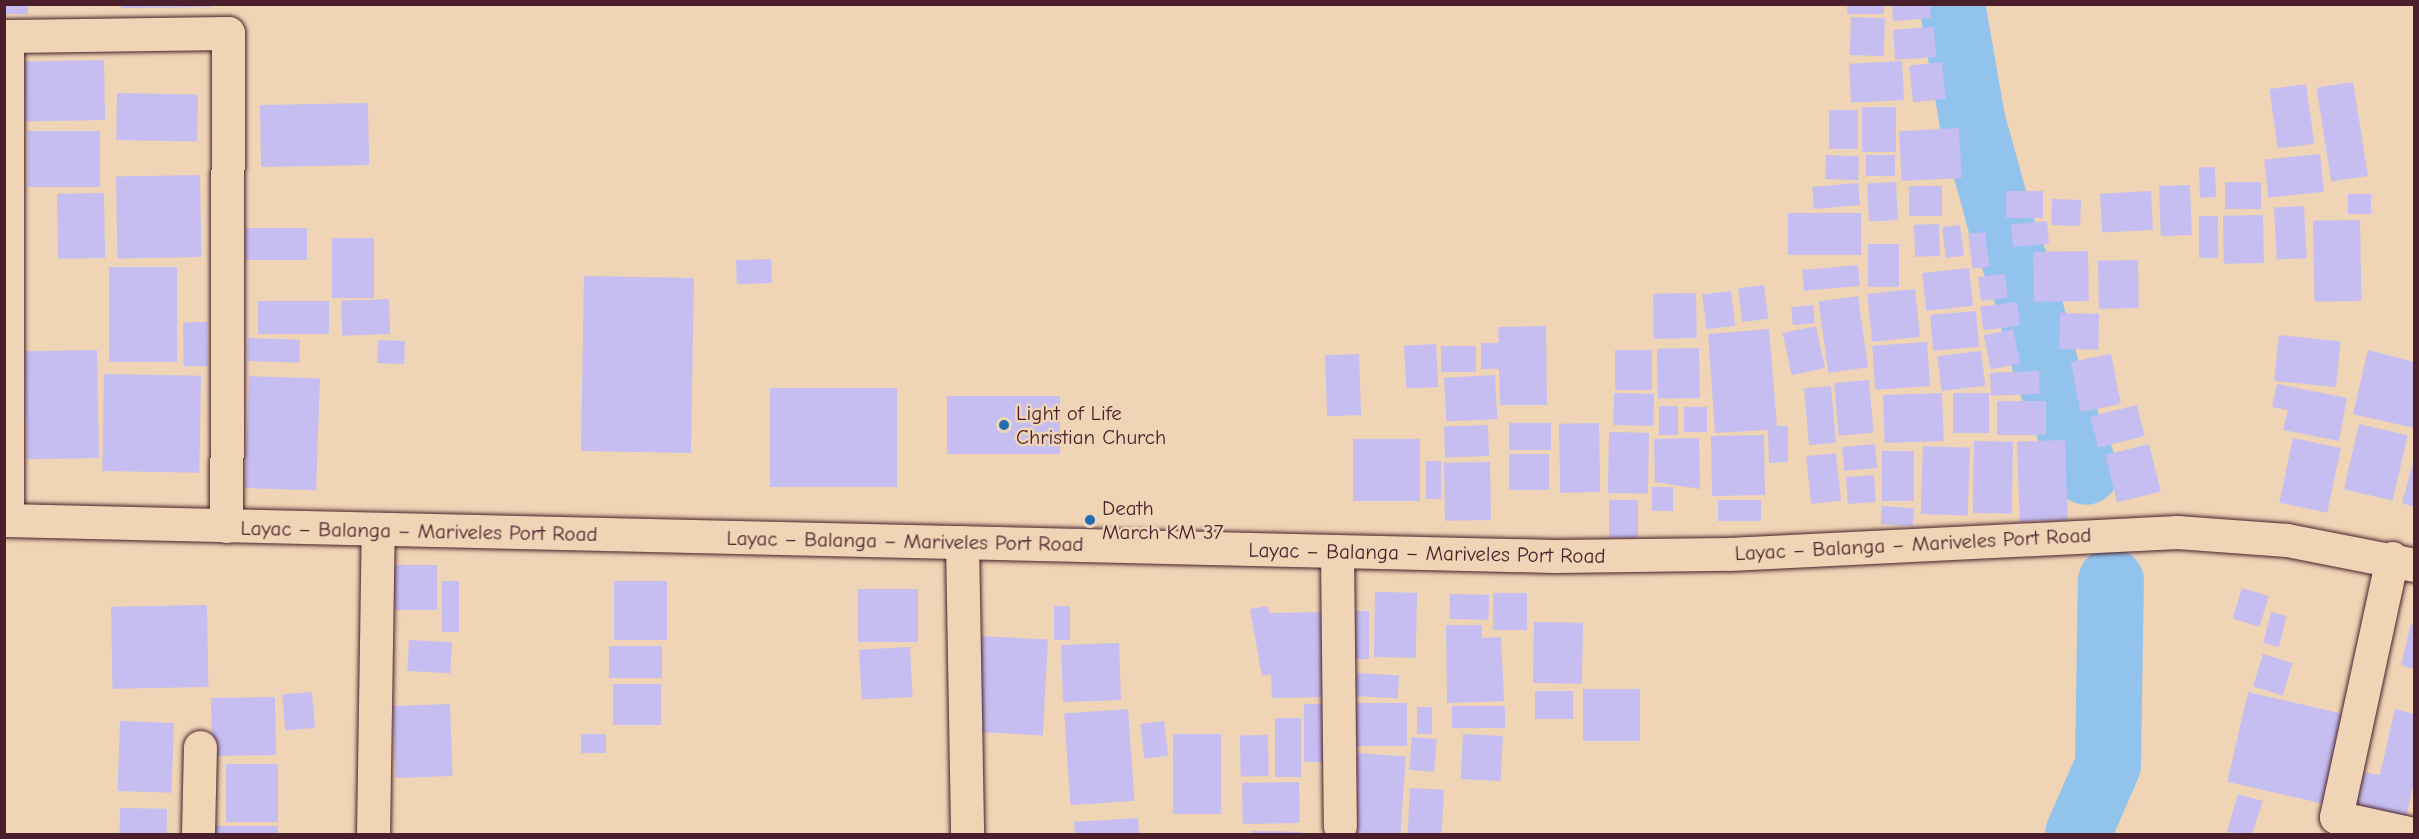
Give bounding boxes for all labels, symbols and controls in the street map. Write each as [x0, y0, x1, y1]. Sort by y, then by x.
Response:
place label: Light of Life Christian Church [1016, 400, 1166, 450]
marker: Light of Life Christian Church [997, 418, 1011, 432]
place label: Death March KM 37 [1102, 495, 1223, 545]
marker: Death March KM 37 [1083, 513, 1097, 527]
street label: Layac – Balanga – Mariveles Port Road [240, 515, 598, 547]
street label: Layac – Balanga – Mariveles Port Road [1734, 522, 2092, 566]
street label: Layac – Balanga – Mariveles Port Road [726, 525, 1084, 557]
street label: Layac – Balanga – Mariveles Port Road [1248, 537, 1606, 569]

